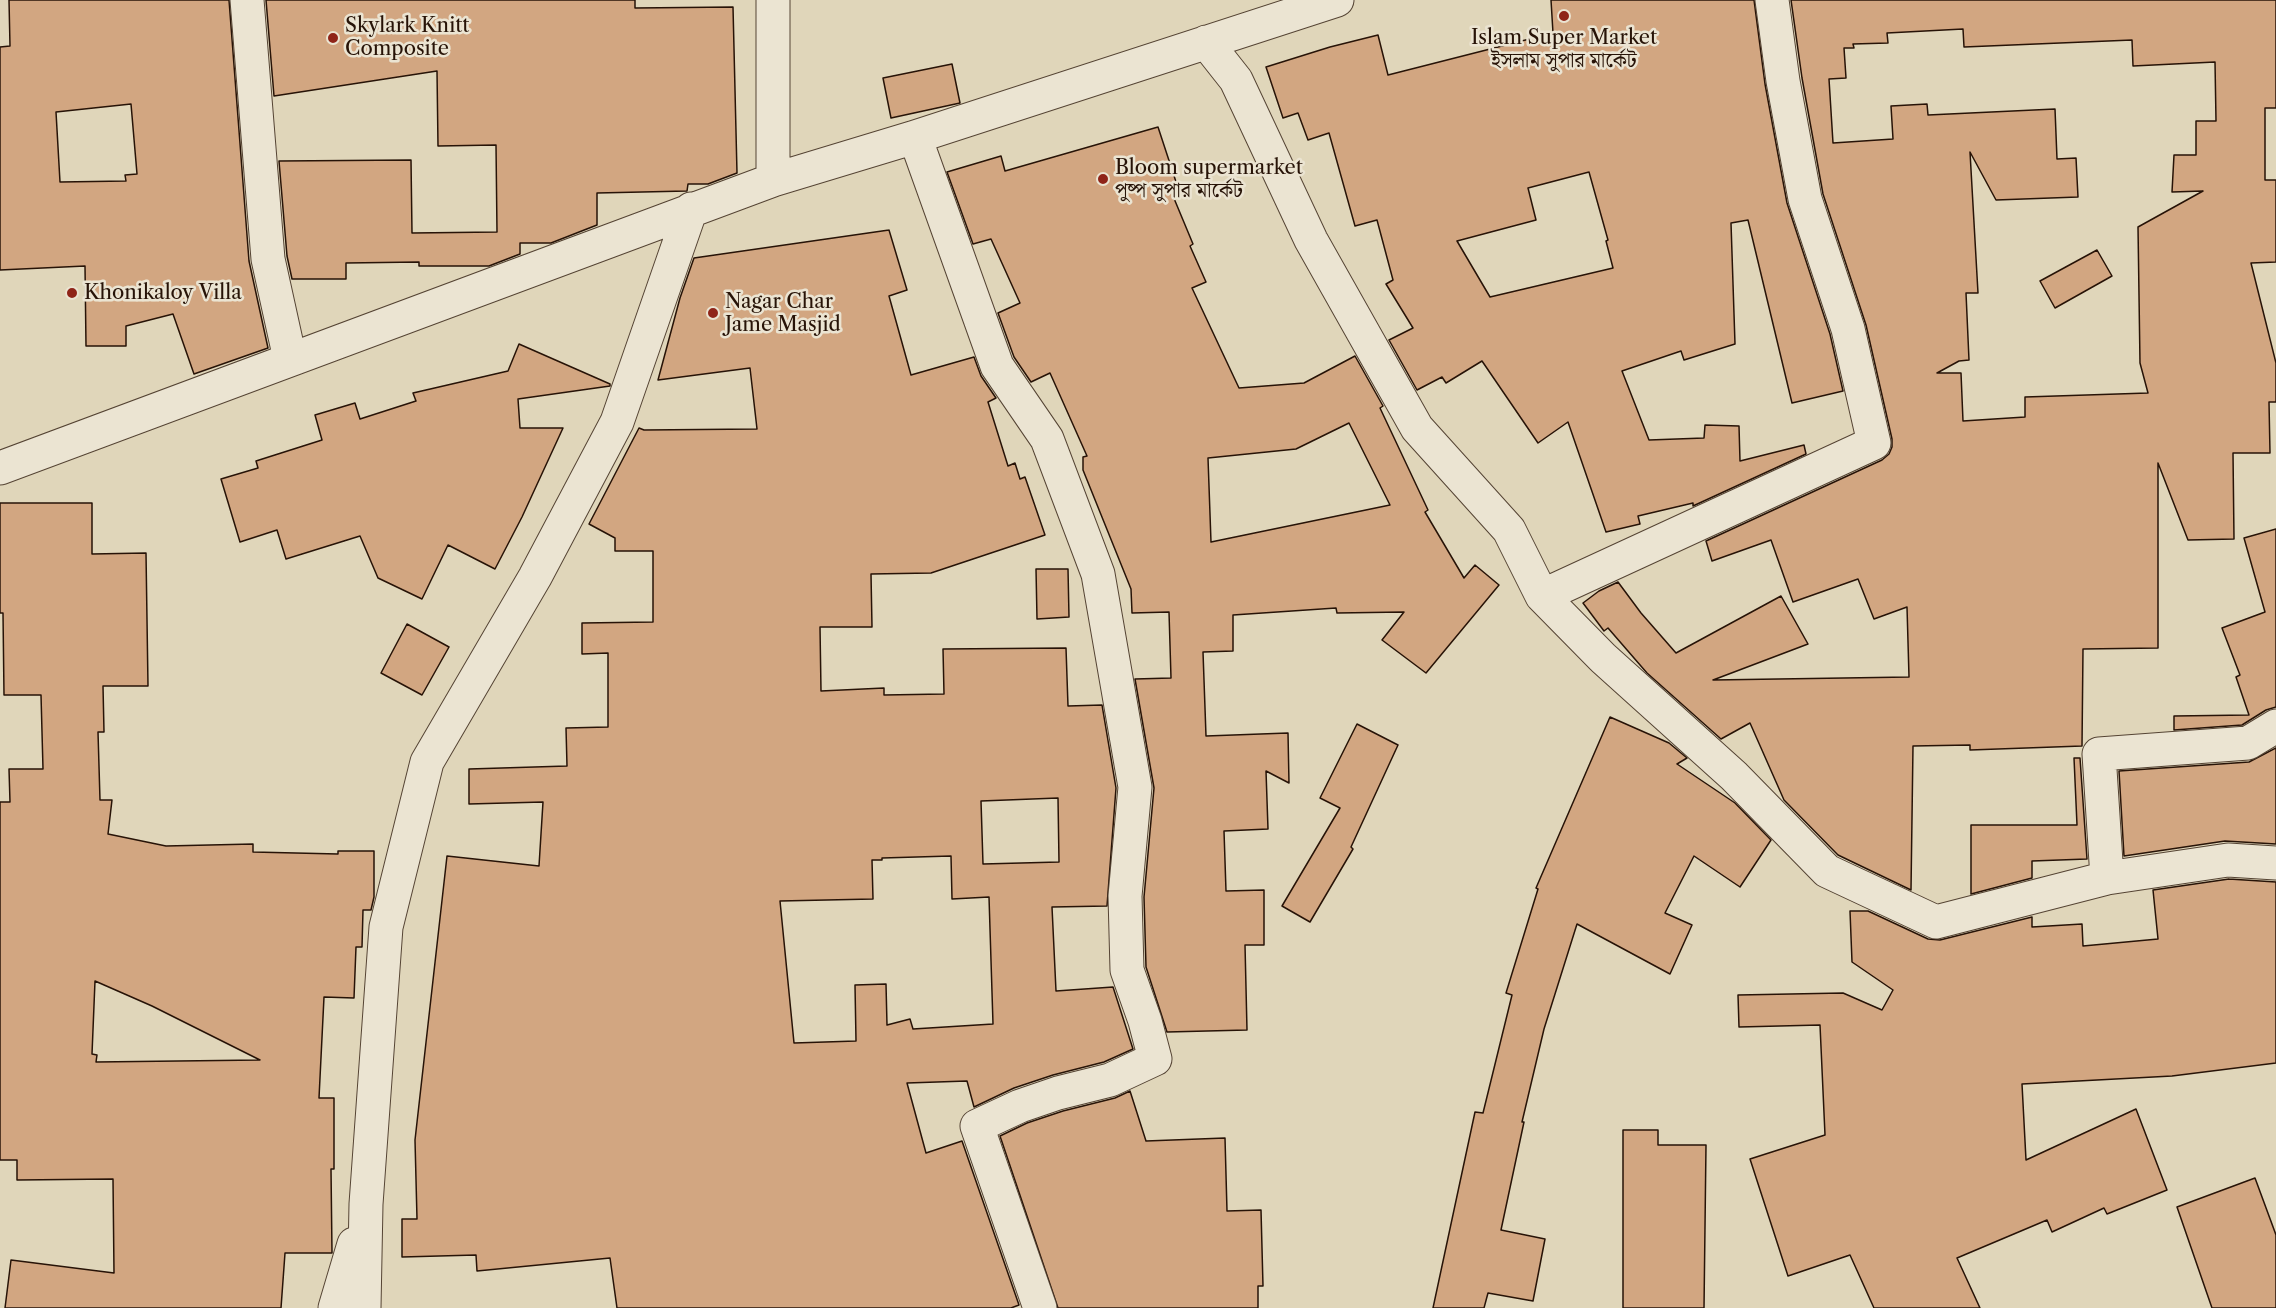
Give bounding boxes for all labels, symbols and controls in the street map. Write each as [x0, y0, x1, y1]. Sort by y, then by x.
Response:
marker: Islam Super Market ইসলাম সুপার মার্কেট [1557, 9, 1571, 23]
place label: Skylark Knitt Composite [345, 14, 469, 61]
place label: Islam Super Market ইসলাম সুপার মার্কেট [1471, 26, 1657, 73]
marker: Skylark Knitt Composite [326, 31, 340, 45]
place label: Bloom supermarket পুষ্প সুপার মার্কেট [1115, 156, 1303, 203]
marker: Bloom supermarket পুষ্প সুপার মার্কেট [1096, 172, 1110, 186]
place label: Khonikaloy Villa [84, 281, 242, 305]
marker: Khonikaloy Villa [65, 286, 79, 300]
place label: Nagar Char Jame Masjid [725, 290, 841, 337]
marker: Nagar Char Jame Masjid [706, 306, 720, 320]

